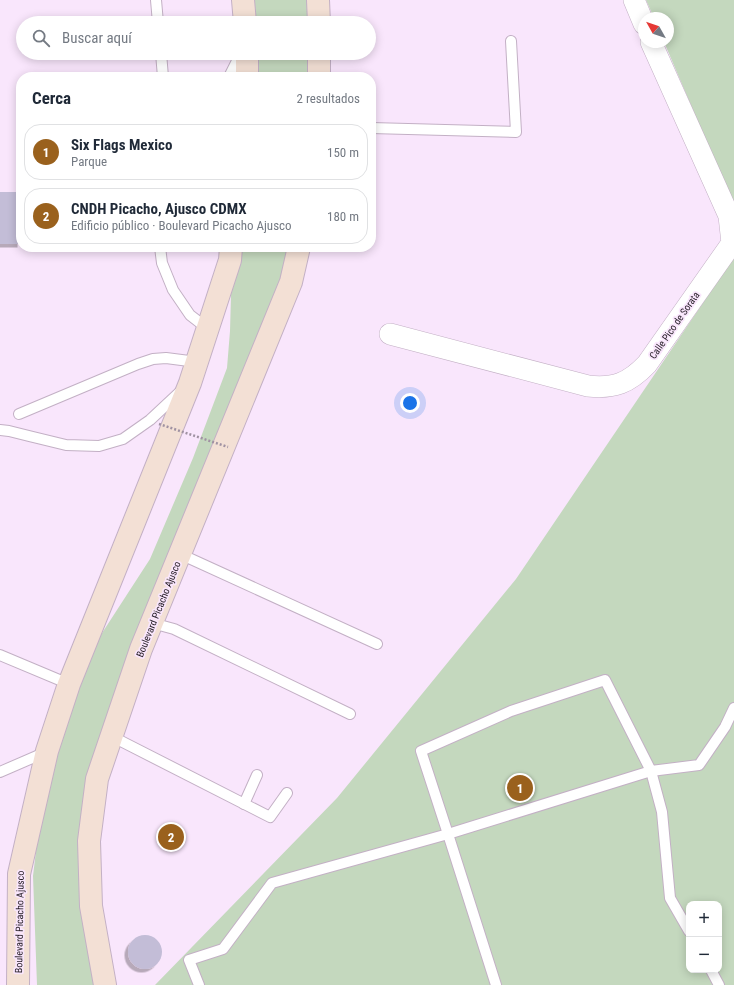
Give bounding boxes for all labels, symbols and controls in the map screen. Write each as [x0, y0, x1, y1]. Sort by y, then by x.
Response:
north arrow [638, 12, 674, 48]
search box [16, 16, 376, 60]
icon: search [30, 27, 52, 49]
text: Buscar aquí [62, 29, 132, 47]
text: Cerca [32, 88, 71, 108]
text: 2 resultados [296, 91, 360, 106]
text: Six Flags Mexico [71, 136, 172, 154]
text: 1 [43, 145, 49, 160]
text: 150 m [327, 145, 359, 160]
text: Parque [71, 154, 107, 169]
text: CNDH Picacho, Ajusco CDMX [71, 200, 247, 218]
text: 2 [43, 209, 49, 224]
text: 180 m [327, 209, 359, 224]
text: Edificio público · Boulevard Picacho Ajusco [71, 218, 292, 233]
street label: Calle Pico de Sorata [647, 289, 702, 361]
your location [400, 393, 420, 413]
street label: Boulevard Picacho Ajusco [134, 560, 183, 659]
pin: 1 [507, 773, 533, 803]
pin: 2 [158, 822, 184, 852]
street label: Boulevard Picacho Ajusco [13, 871, 26, 973]
map controls [686, 901, 722, 973]
button: + [686, 901, 722, 937]
button: − [686, 937, 722, 973]

